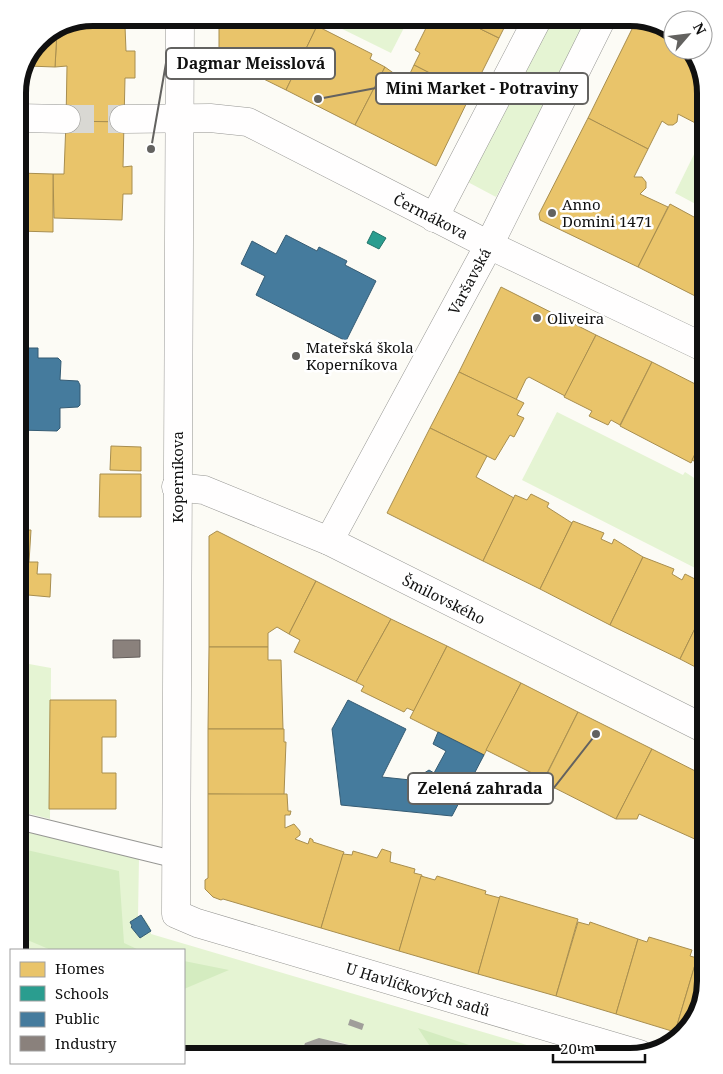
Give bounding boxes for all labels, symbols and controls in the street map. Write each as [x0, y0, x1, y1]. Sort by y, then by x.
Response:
north arrow [663, 10, 713, 60]
text: N [689, 19, 711, 38]
callout: Dagmar Meisslová [166, 48, 335, 79]
text: Dagmar Meisslová [177, 52, 326, 74]
callout: Mini Market - Potraviny [376, 73, 588, 104]
text: Mini Market - Potraviny [386, 77, 579, 99]
street label: Čermákova [390, 189, 472, 243]
place label: Anno Domini 1471 [562, 194, 652, 231]
marker: Anno Domini 1471 [546, 207, 558, 219]
street label: Varšavská [443, 244, 495, 318]
place label: Oliveira [547, 308, 604, 328]
marker: Oliveira [531, 312, 543, 324]
place label: Mateřská škola Koperníkova [306, 337, 414, 374]
marker: Mateřská škola Koperníkova [290, 350, 302, 362]
street label: Koperníkova [167, 431, 187, 523]
street label: Šmilovského [399, 570, 489, 628]
callout: Zelená zahrada [408, 773, 553, 804]
text: Zelená zahrada [417, 777, 543, 799]
legend [10, 949, 185, 1064]
text: Homes [55, 958, 105, 978]
street label: U Havlíčkových sadů [344, 958, 493, 1021]
text: Schools [55, 983, 109, 1003]
text: Public [55, 1008, 100, 1028]
scale bar [553, 1032, 646, 1064]
text: Industry [55, 1033, 117, 1053]
text: 20 m [560, 1038, 595, 1058]

